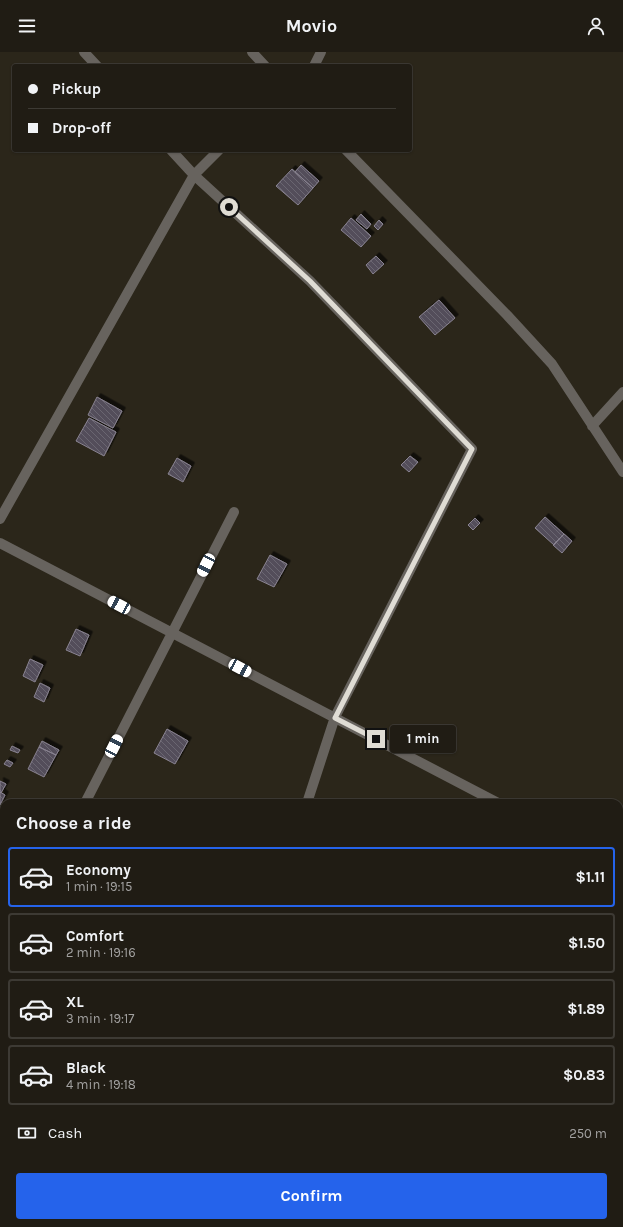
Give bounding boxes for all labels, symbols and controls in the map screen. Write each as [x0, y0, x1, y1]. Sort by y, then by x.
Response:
icon: menu [16, 15, 38, 37]
text: Movio [286, 15, 337, 37]
icon: person [585, 15, 607, 37]
text: Pickup [52, 80, 101, 98]
text: Drop-off [52, 119, 111, 137]
route start [220, 198, 238, 216]
car [195, 552, 217, 578]
car [106, 594, 132, 616]
car [227, 657, 253, 679]
callout: 1 min [390, 725, 456, 753]
route end [367, 730, 385, 748]
text: 1 min [407, 731, 439, 746]
car [103, 733, 125, 759]
text: Choose a ride [16, 812, 131, 834]
icon: car [18, 859, 54, 895]
text: Economy [66, 861, 131, 879]
text: $1.11 [575, 868, 605, 886]
text: 1 min · 19:15 [66, 879, 132, 894]
icon: car [18, 925, 54, 961]
text: Comfort [66, 927, 124, 945]
text: $1.50 [568, 934, 605, 952]
text: 2 min · 19:16 [66, 945, 136, 960]
icon: car [18, 991, 54, 1027]
text: XL [66, 993, 84, 1011]
text: $1.89 [567, 1000, 605, 1018]
text: 3 min · 19:17 [66, 1011, 134, 1026]
icon: car [18, 1057, 54, 1093]
text: Black [66, 1059, 106, 1077]
text: $0.83 [563, 1066, 605, 1084]
text: 4 min · 19:18 [66, 1077, 136, 1092]
icon: cash [16, 1122, 38, 1144]
text: Cash [48, 1124, 82, 1142]
text: 250 m [569, 1126, 607, 1141]
button: Confirm [16, 1173, 607, 1219]

